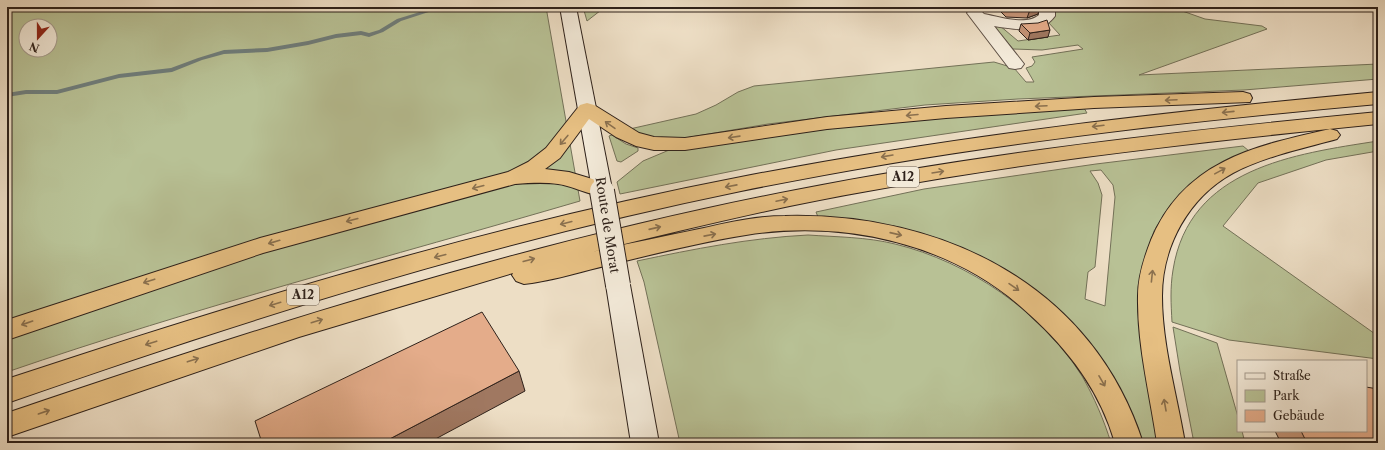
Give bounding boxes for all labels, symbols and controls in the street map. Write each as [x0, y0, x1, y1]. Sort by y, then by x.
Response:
north arrow [18, 18, 58, 58]
text: N [27, 39, 41, 56]
one-way arrow [1165, 96, 1178, 104]
one-way arrow [1035, 102, 1048, 110]
one-way arrow [1222, 108, 1235, 116]
one-way arrow [905, 111, 918, 118]
one-way arrow [604, 121, 615, 129]
one-way arrow [1092, 123, 1105, 130]
one-way arrow [728, 133, 741, 141]
one-way arrow [559, 135, 568, 146]
one-way arrow [881, 153, 894, 161]
road number: A12 [887, 167, 919, 187]
one-way arrow [1214, 167, 1226, 175]
one-way arrow [931, 168, 944, 176]
street label: Route de Morat [593, 176, 624, 275]
one-way arrow [725, 182, 738, 190]
one-way arrow [472, 184, 485, 191]
one-way arrow [775, 196, 788, 204]
one-way arrow [346, 217, 359, 225]
one-way arrow [560, 220, 573, 228]
one-way arrow [649, 224, 662, 232]
one-way arrow [703, 230, 716, 238]
one-way arrow [889, 231, 902, 239]
one-way arrow [267, 239, 280, 246]
one-way arrow [434, 253, 447, 260]
one-way arrow [523, 256, 536, 263]
one-way arrow [1149, 270, 1156, 283]
one-way arrow [143, 278, 156, 285]
one-way arrow [1008, 283, 1019, 291]
road number: A12 [287, 285, 319, 305]
one-way arrow [268, 301, 281, 308]
one-way arrow [310, 317, 323, 324]
one-way arrow [21, 320, 33, 328]
one-way arrow [144, 340, 157, 347]
one-way arrow [187, 356, 199, 364]
legend [1237, 360, 1367, 432]
text: Straße [1273, 368, 1311, 383]
one-way arrow [1099, 375, 1107, 387]
text: Park [1273, 388, 1300, 403]
one-way arrow [1160, 398, 1168, 411]
one-way arrow [37, 407, 49, 415]
text: Gebäude [1273, 408, 1325, 423]

